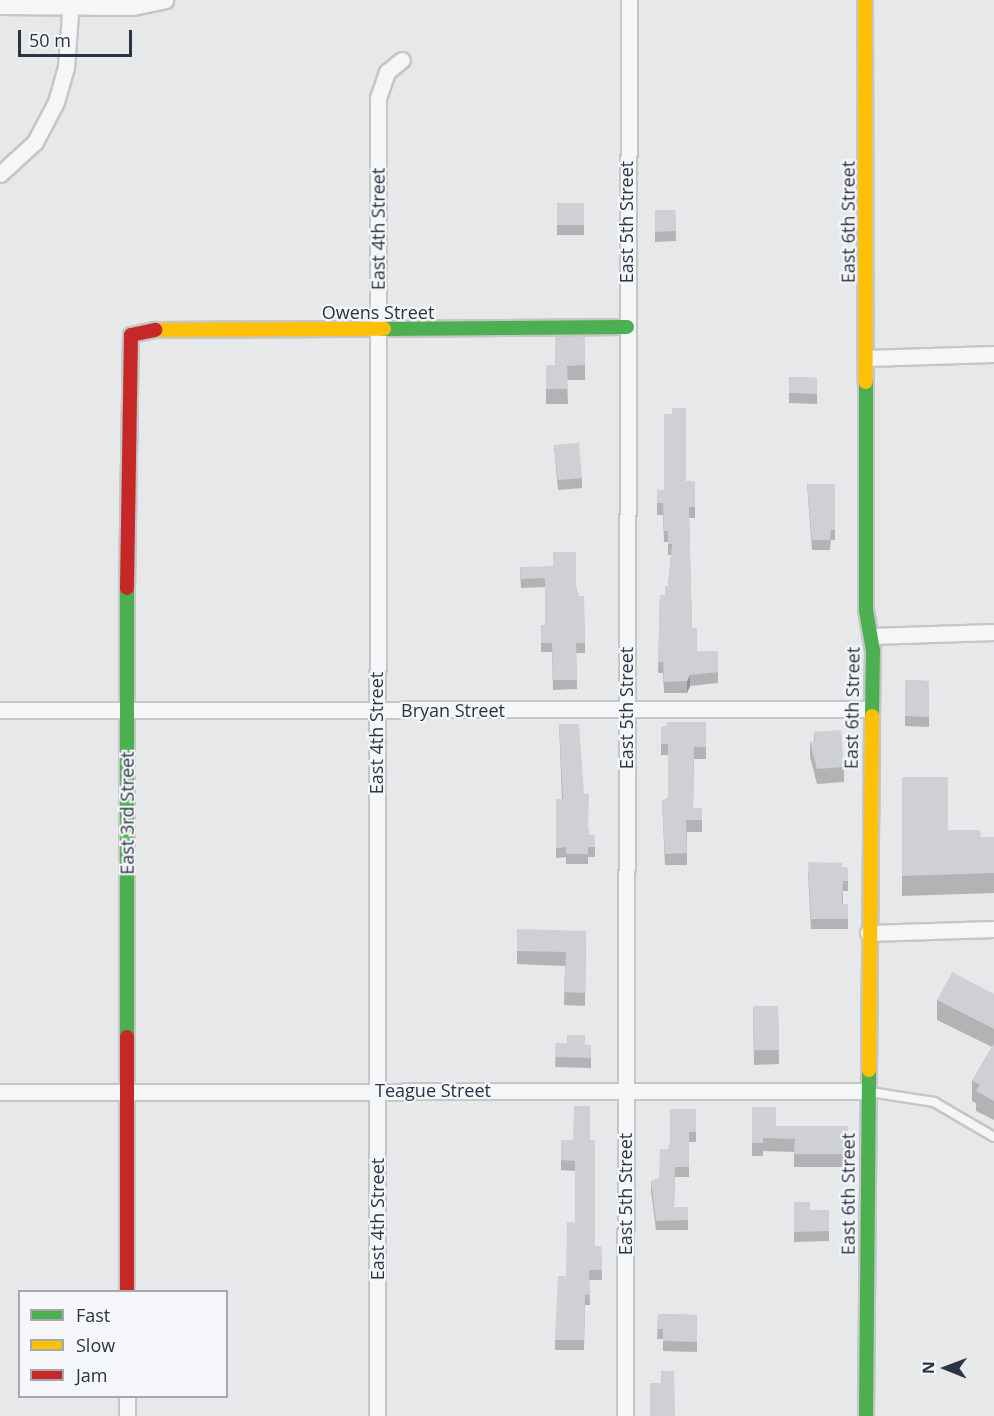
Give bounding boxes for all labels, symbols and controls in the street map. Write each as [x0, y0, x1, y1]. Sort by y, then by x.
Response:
scale bar [21, 18, 135, 56]
text: 50 m [29, 28, 71, 52]
street label: East 5th Street [615, 161, 637, 283]
street label: East 6th Street [837, 161, 859, 283]
street label: East 4th Street [367, 168, 389, 290]
street label: Owens Street [322, 301, 434, 323]
street label: East 5th Street [615, 647, 637, 769]
street label: East 6th Street [840, 647, 864, 769]
street label: East 4th Street [365, 672, 387, 794]
street label: Bryan Street [401, 699, 505, 721]
street label: East 3rd Street [116, 751, 138, 875]
street label: Teague Street [375, 1079, 491, 1101]
street label: East 5th Street [614, 1133, 636, 1255]
street label: East 6th Street [837, 1133, 859, 1255]
street label: East 4th Street [366, 1158, 388, 1280]
legend [18, 1290, 228, 1398]
text: Fast [76, 1303, 110, 1327]
text: Slow [76, 1333, 115, 1357]
north arrow [916, 1338, 976, 1398]
text: N [917, 1361, 939, 1374]
text: Jam [76, 1363, 108, 1387]

